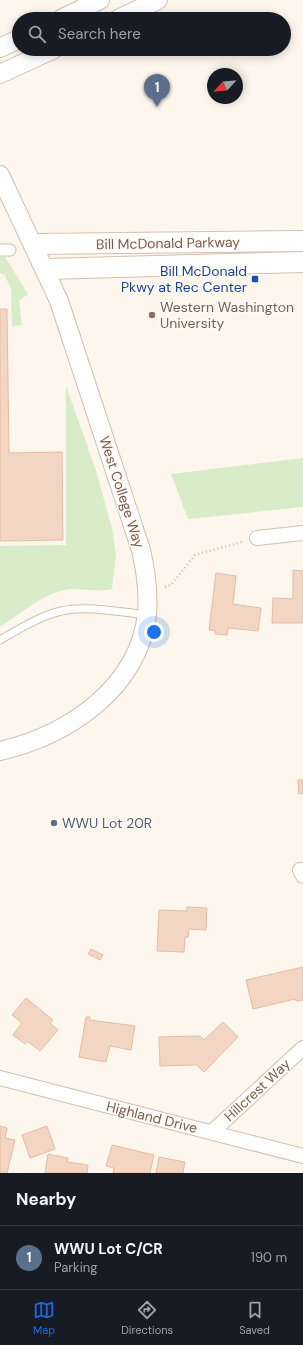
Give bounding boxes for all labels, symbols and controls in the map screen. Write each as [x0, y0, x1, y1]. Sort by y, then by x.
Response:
search box [12, 12, 291, 56]
icon: search [26, 23, 48, 45]
text: Search here [58, 24, 141, 44]
north arrow [207, 68, 243, 104]
pin: 1 [144, 74, 170, 107]
street label: Bill McDonald Parkway [96, 233, 240, 253]
place label: Bill McDonald Pkwy at Rec Center [121, 262, 247, 296]
marker: Bill McDonald Pkwy at Rec Center [250, 274, 260, 284]
place label: Western Washington University [160, 298, 294, 332]
marker: Western Washington University [147, 310, 157, 320]
street label: West College Way [95, 434, 149, 550]
your location [144, 622, 164, 642]
place label: WWU Lot 20R [62, 814, 152, 832]
marker: WWU Lot 20R [49, 818, 59, 828]
street label: Hillcrest Way [220, 1055, 294, 1125]
street label: Highland Drive [105, 1097, 199, 1137]
text: Nearby [16, 1188, 76, 1210]
text: WWU Lot C/CR [54, 1239, 163, 1259]
text: 1 [27, 1249, 31, 1266]
text: 190 m [251, 1249, 287, 1266]
text: Parking [54, 1259, 98, 1276]
tab: Map [33, 1299, 55, 1337]
tab: Directions [121, 1299, 173, 1337]
tab: Saved [239, 1299, 270, 1337]

